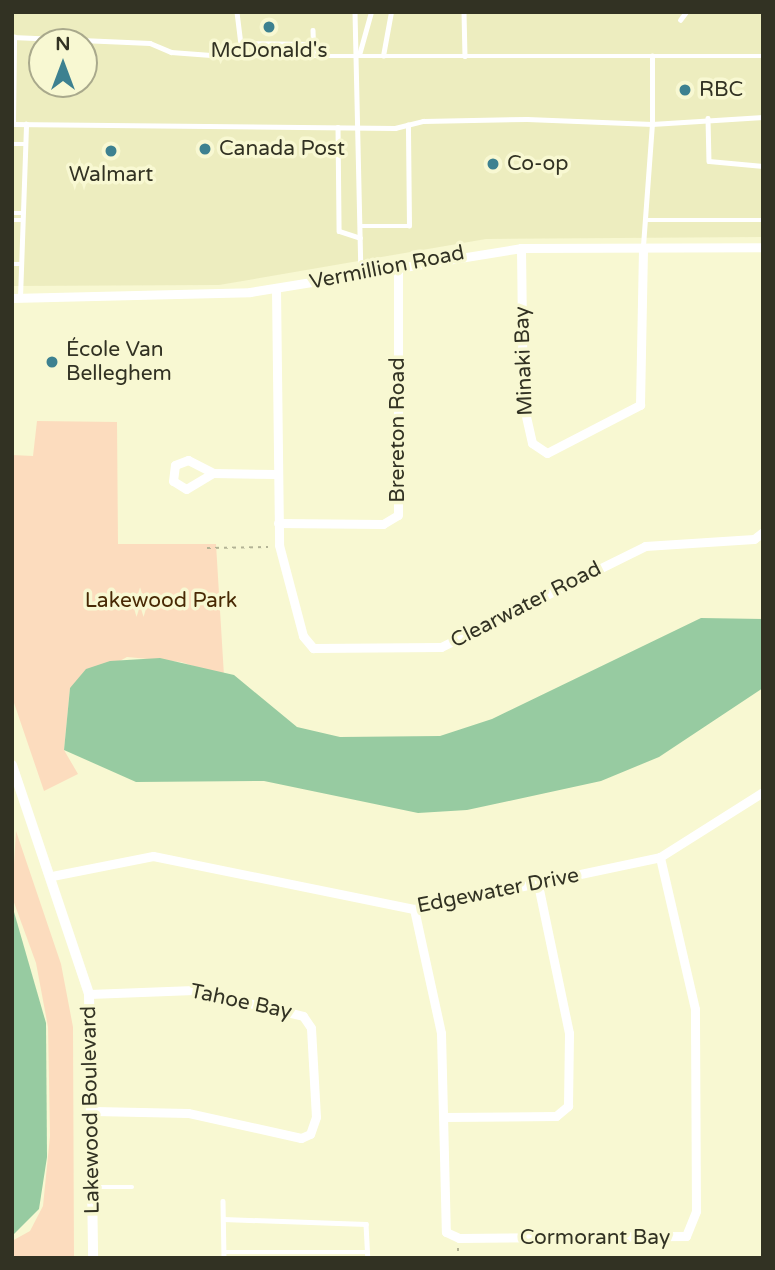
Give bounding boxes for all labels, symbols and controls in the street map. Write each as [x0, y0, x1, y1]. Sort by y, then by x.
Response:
marker: McDonald's [261, 19, 277, 35]
north arrow [28, 28, 98, 98]
text: N [55, 33, 71, 55]
place label: McDonald's [210, 38, 328, 64]
place label: RBC [699, 77, 743, 103]
marker: RBC [677, 82, 693, 98]
place label: Canada Post [219, 136, 345, 162]
marker: Canada Post [197, 141, 213, 157]
marker: Walmart [103, 143, 119, 159]
place label: Co-op [507, 151, 569, 177]
marker: Co-op [485, 156, 501, 172]
place label: Walmart [69, 162, 153, 188]
street label: Vermillion Road [307, 241, 467, 295]
street label: Minaki Bay [509, 306, 539, 416]
place label: École Van Belleghem [66, 337, 172, 387]
marker: École Van Belleghem [44, 354, 60, 370]
street label: Brereton Road [385, 357, 411, 503]
street label: Clearwater Road [446, 556, 606, 654]
park label: Lakewood Park [85, 588, 237, 614]
street label: Edgewater Drive [415, 863, 581, 919]
street label: Tahoe Bay [188, 979, 294, 1025]
street label: Lakewood Boulevard [77, 1006, 105, 1214]
street label: Cormorant Bay [520, 1225, 670, 1251]

